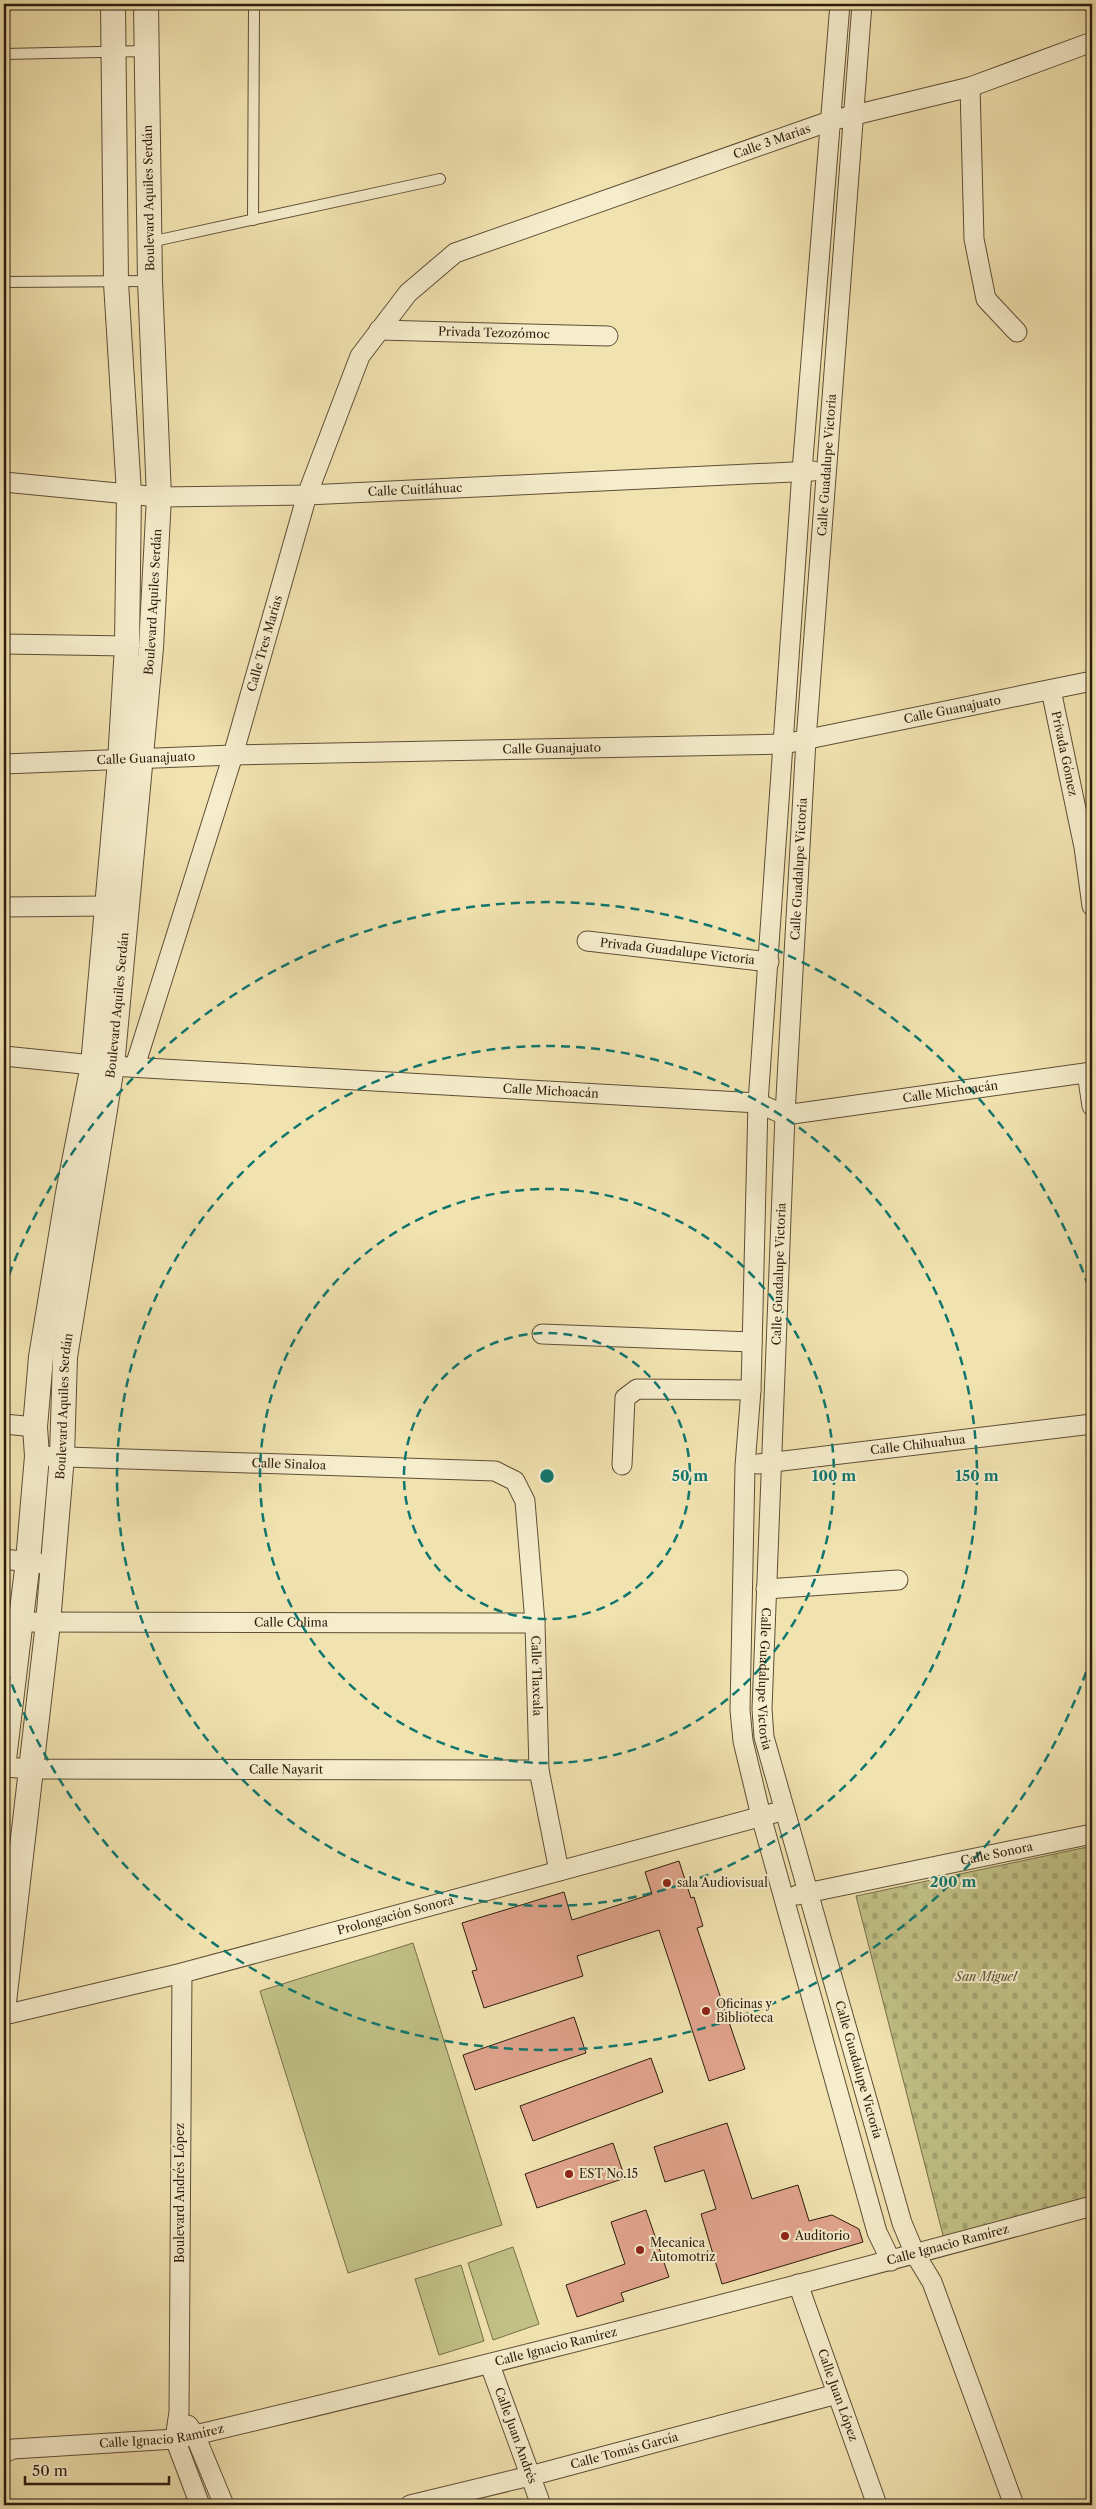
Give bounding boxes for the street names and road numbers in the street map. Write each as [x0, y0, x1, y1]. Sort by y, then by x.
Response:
street label: Calle 3 Marias [731, 120, 812, 162]
street label: Boulevard Aquiles Serdán [140, 124, 157, 271]
street label: Privada Tezozómoc [438, 324, 550, 341]
street label: Calle Guadalupe Victoria [814, 393, 839, 537]
street label: Calle Cuitláhuac [367, 480, 463, 499]
street label: Boulevard Aquiles Serdán [141, 528, 164, 676]
street label: Calle Tres Marías [243, 594, 285, 693]
street label: Calle Guanajuato [902, 692, 1002, 726]
street label: Privada Gómez [1049, 709, 1081, 798]
street label: Calle Guanajuato [502, 740, 601, 757]
street label: Calle Guanajuato [96, 748, 196, 767]
street label: Calle Guadalupe Victoria [787, 797, 810, 941]
street label: Boulevard Aquiles Serdán [102, 931, 131, 1079]
street label: Privada Guadalupe Victoria [599, 935, 756, 967]
street label: Calle Michoacán [902, 1077, 999, 1105]
street label: Calle Michoacán [502, 1080, 600, 1101]
street label: Calle Guadalupe Victoria [769, 1202, 789, 1346]
street label: Boulevard Aquiles Serdán [52, 1331, 76, 1480]
street label: Calle Chihuahua [869, 1431, 967, 1457]
street label: Calle Sinaloa [251, 1455, 327, 1472]
street label: Calle Guadalupe Victoria [755, 1607, 775, 1752]
street label: Calle Colima [254, 1614, 329, 1630]
street label: Calle Tlaxcala [528, 1635, 546, 1717]
street label: Calle Nayarit [249, 1761, 324, 1777]
street label: Calle Sonora [959, 1838, 1035, 1868]
street label: Prolongación Sonora [335, 1892, 456, 1938]
street label: Calle Guadalupe Victoria [832, 1999, 886, 2141]
street label: Boulevard Andrés López [172, 2123, 187, 2263]
street label: Calle Ignacio Ramírez [885, 2221, 1010, 2268]
street label: Calle Ignacio Ramírez [493, 2324, 618, 2369]
street label: Calle Juan López [815, 2347, 862, 2443]
street label: Calle Juan Andrés [492, 2385, 541, 2486]
street label: Calle Ignacio Ramírez [99, 2420, 225, 2451]
street label: Calle Tomás García [569, 2429, 680, 2472]

